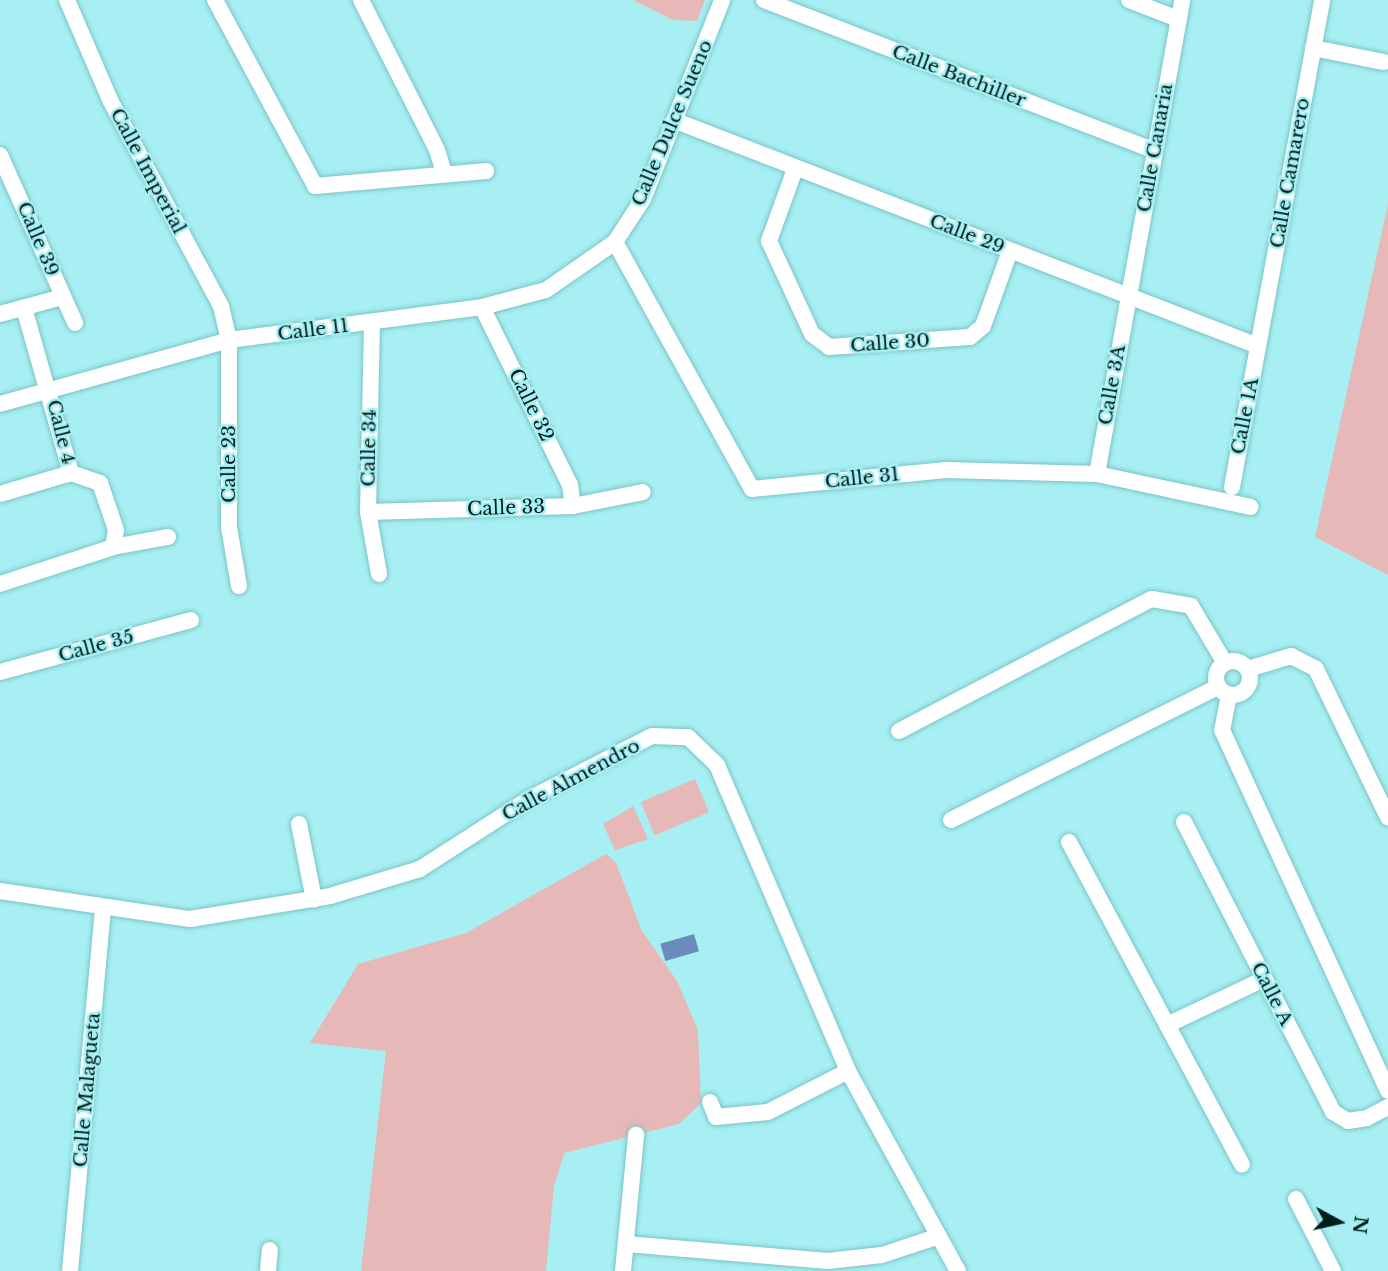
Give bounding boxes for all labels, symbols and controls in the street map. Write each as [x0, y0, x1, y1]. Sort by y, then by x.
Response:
street label: Calle Dulce Sueno [627, 37, 717, 209]
street label: Calle Bachiller [889, 40, 1029, 112]
street label: Calle Canaria [1132, 82, 1178, 214]
street label: Calle Camarero [1266, 96, 1314, 250]
street label: Calle Imperial [105, 104, 191, 238]
street label: Calle 39 [12, 198, 64, 280]
street label: Calle 29 [926, 209, 1008, 259]
street label: Calle 11 [276, 314, 350, 346]
street label: Calle 30 [849, 329, 931, 357]
street label: Calle 3A [1094, 343, 1130, 427]
street label: Calle 32 [504, 365, 558, 445]
street label: Calle 1A [1226, 376, 1264, 456]
street label: Calle 4 [42, 397, 80, 467]
street label: Calle 34 [357, 409, 381, 487]
street label: Calle 23 [218, 425, 240, 503]
street label: Calle 31 [824, 463, 900, 493]
street label: Calle 33 [467, 495, 545, 521]
street label: Calle 35 [56, 625, 136, 667]
street label: Calle Almendro [498, 734, 644, 826]
street label: Calle A [1246, 958, 1298, 1030]
street label: Calle Malagueta [69, 1012, 105, 1168]
north arrow [1304, 1187, 1374, 1257]
text: N [1348, 1215, 1373, 1235]

